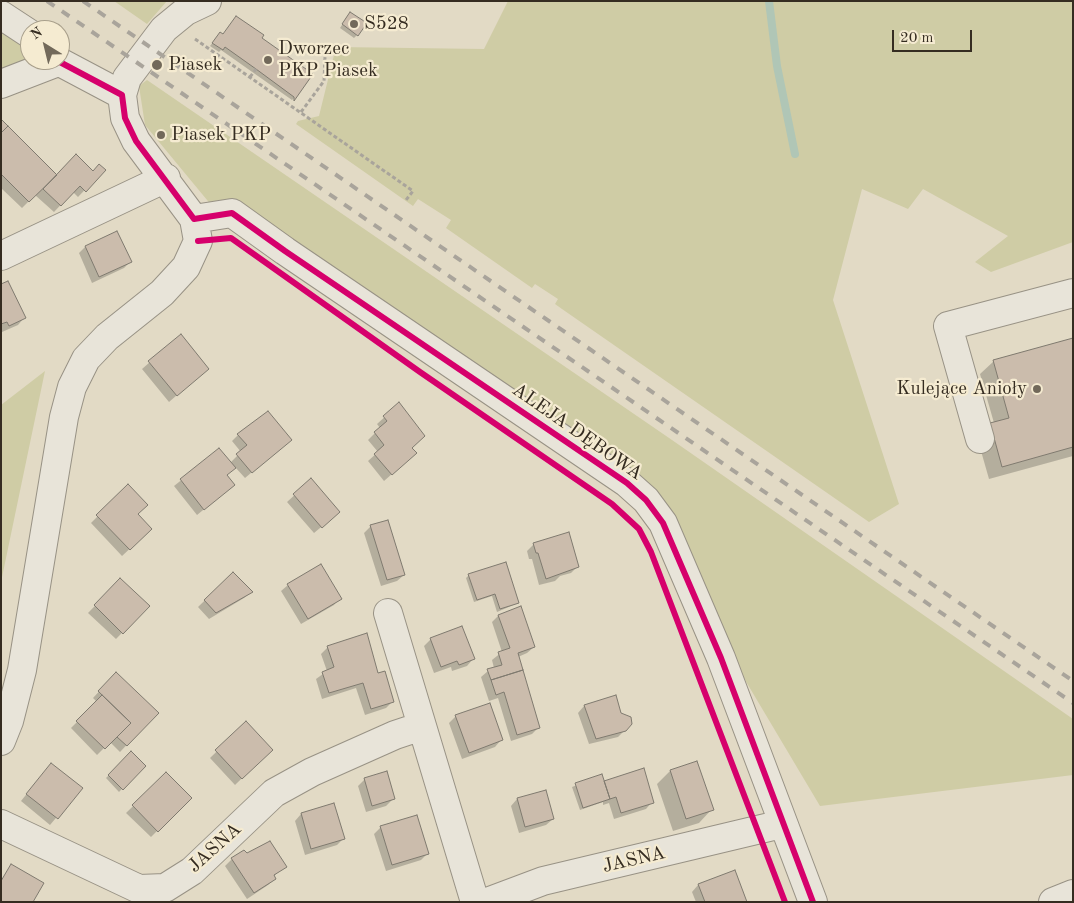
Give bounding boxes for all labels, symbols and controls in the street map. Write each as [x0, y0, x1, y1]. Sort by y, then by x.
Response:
place label: S528 [364, 13, 409, 35]
marker: S528 [348, 18, 360, 30]
north arrow [20, 20, 70, 70]
scale bar [894, 20, 974, 52]
text: N [28, 25, 45, 42]
text: 20 m [900, 31, 934, 46]
place label: Dworzec PKP Piasek [278, 38, 378, 82]
place label: Piasek [168, 54, 222, 76]
marker: Dworzec PKP Piasek [262, 54, 274, 66]
marker: Piasek [150, 58, 164, 72]
place label: Piasek PKP [171, 124, 271, 146]
marker: Piasek PKP [155, 129, 167, 141]
street label: ALEJA DĘBOWA [507, 378, 647, 486]
place label: Kulejące Anioły [896, 378, 1027, 400]
marker: Kulejące Anioły [1031, 383, 1043, 395]
street label: JASNA [184, 818, 246, 878]
street label: JASNA [600, 842, 668, 878]

